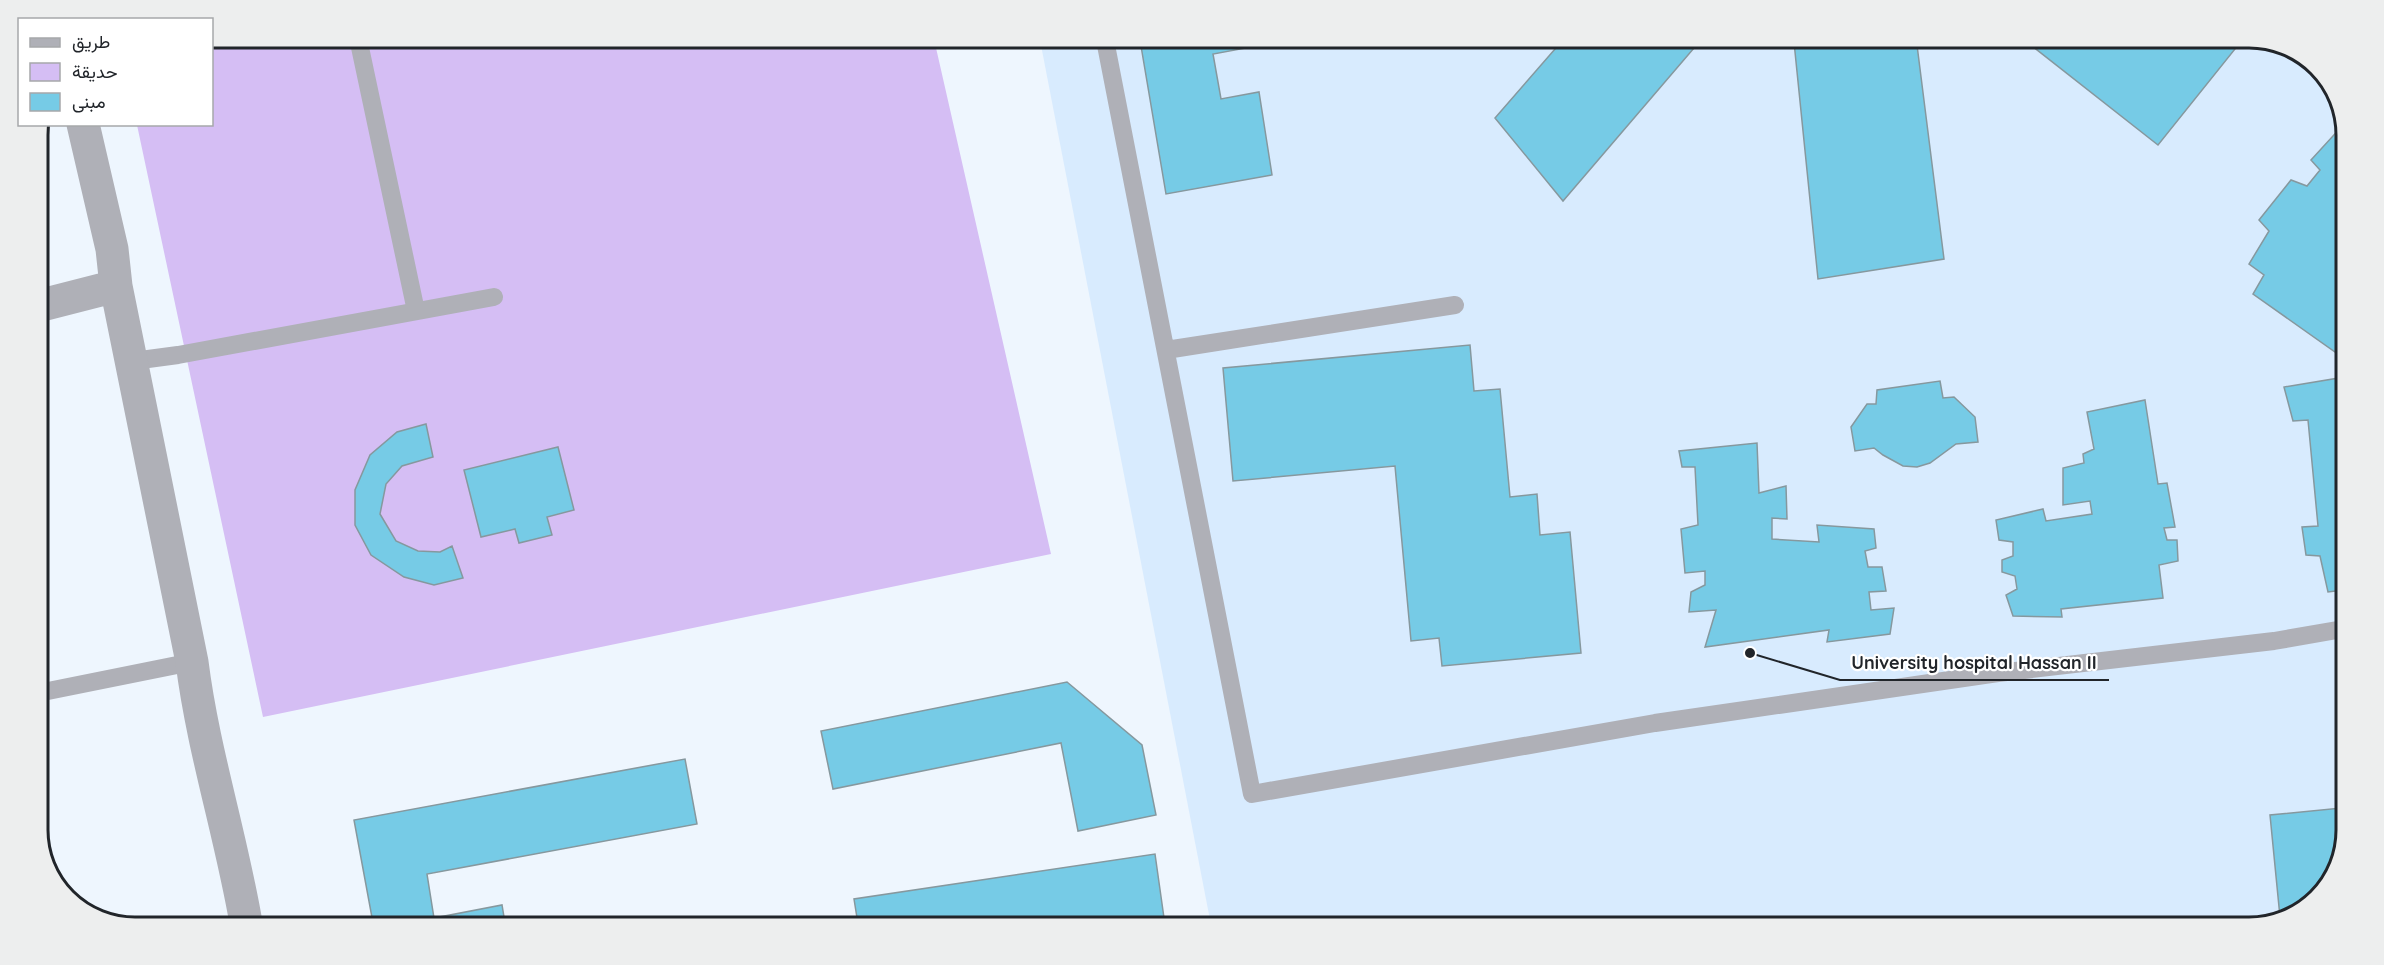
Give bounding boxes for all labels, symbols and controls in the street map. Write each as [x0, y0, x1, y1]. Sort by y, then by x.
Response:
legend [18, 18, 213, 126]
text: طريق [72, 30, 110, 53]
text: حديقة [72, 60, 118, 83]
text: مبنى [72, 90, 106, 113]
callout: University hospital Hassan II [1840, 644, 2109, 680]
text: University hospital Hassan II [1851, 651, 2097, 674]

